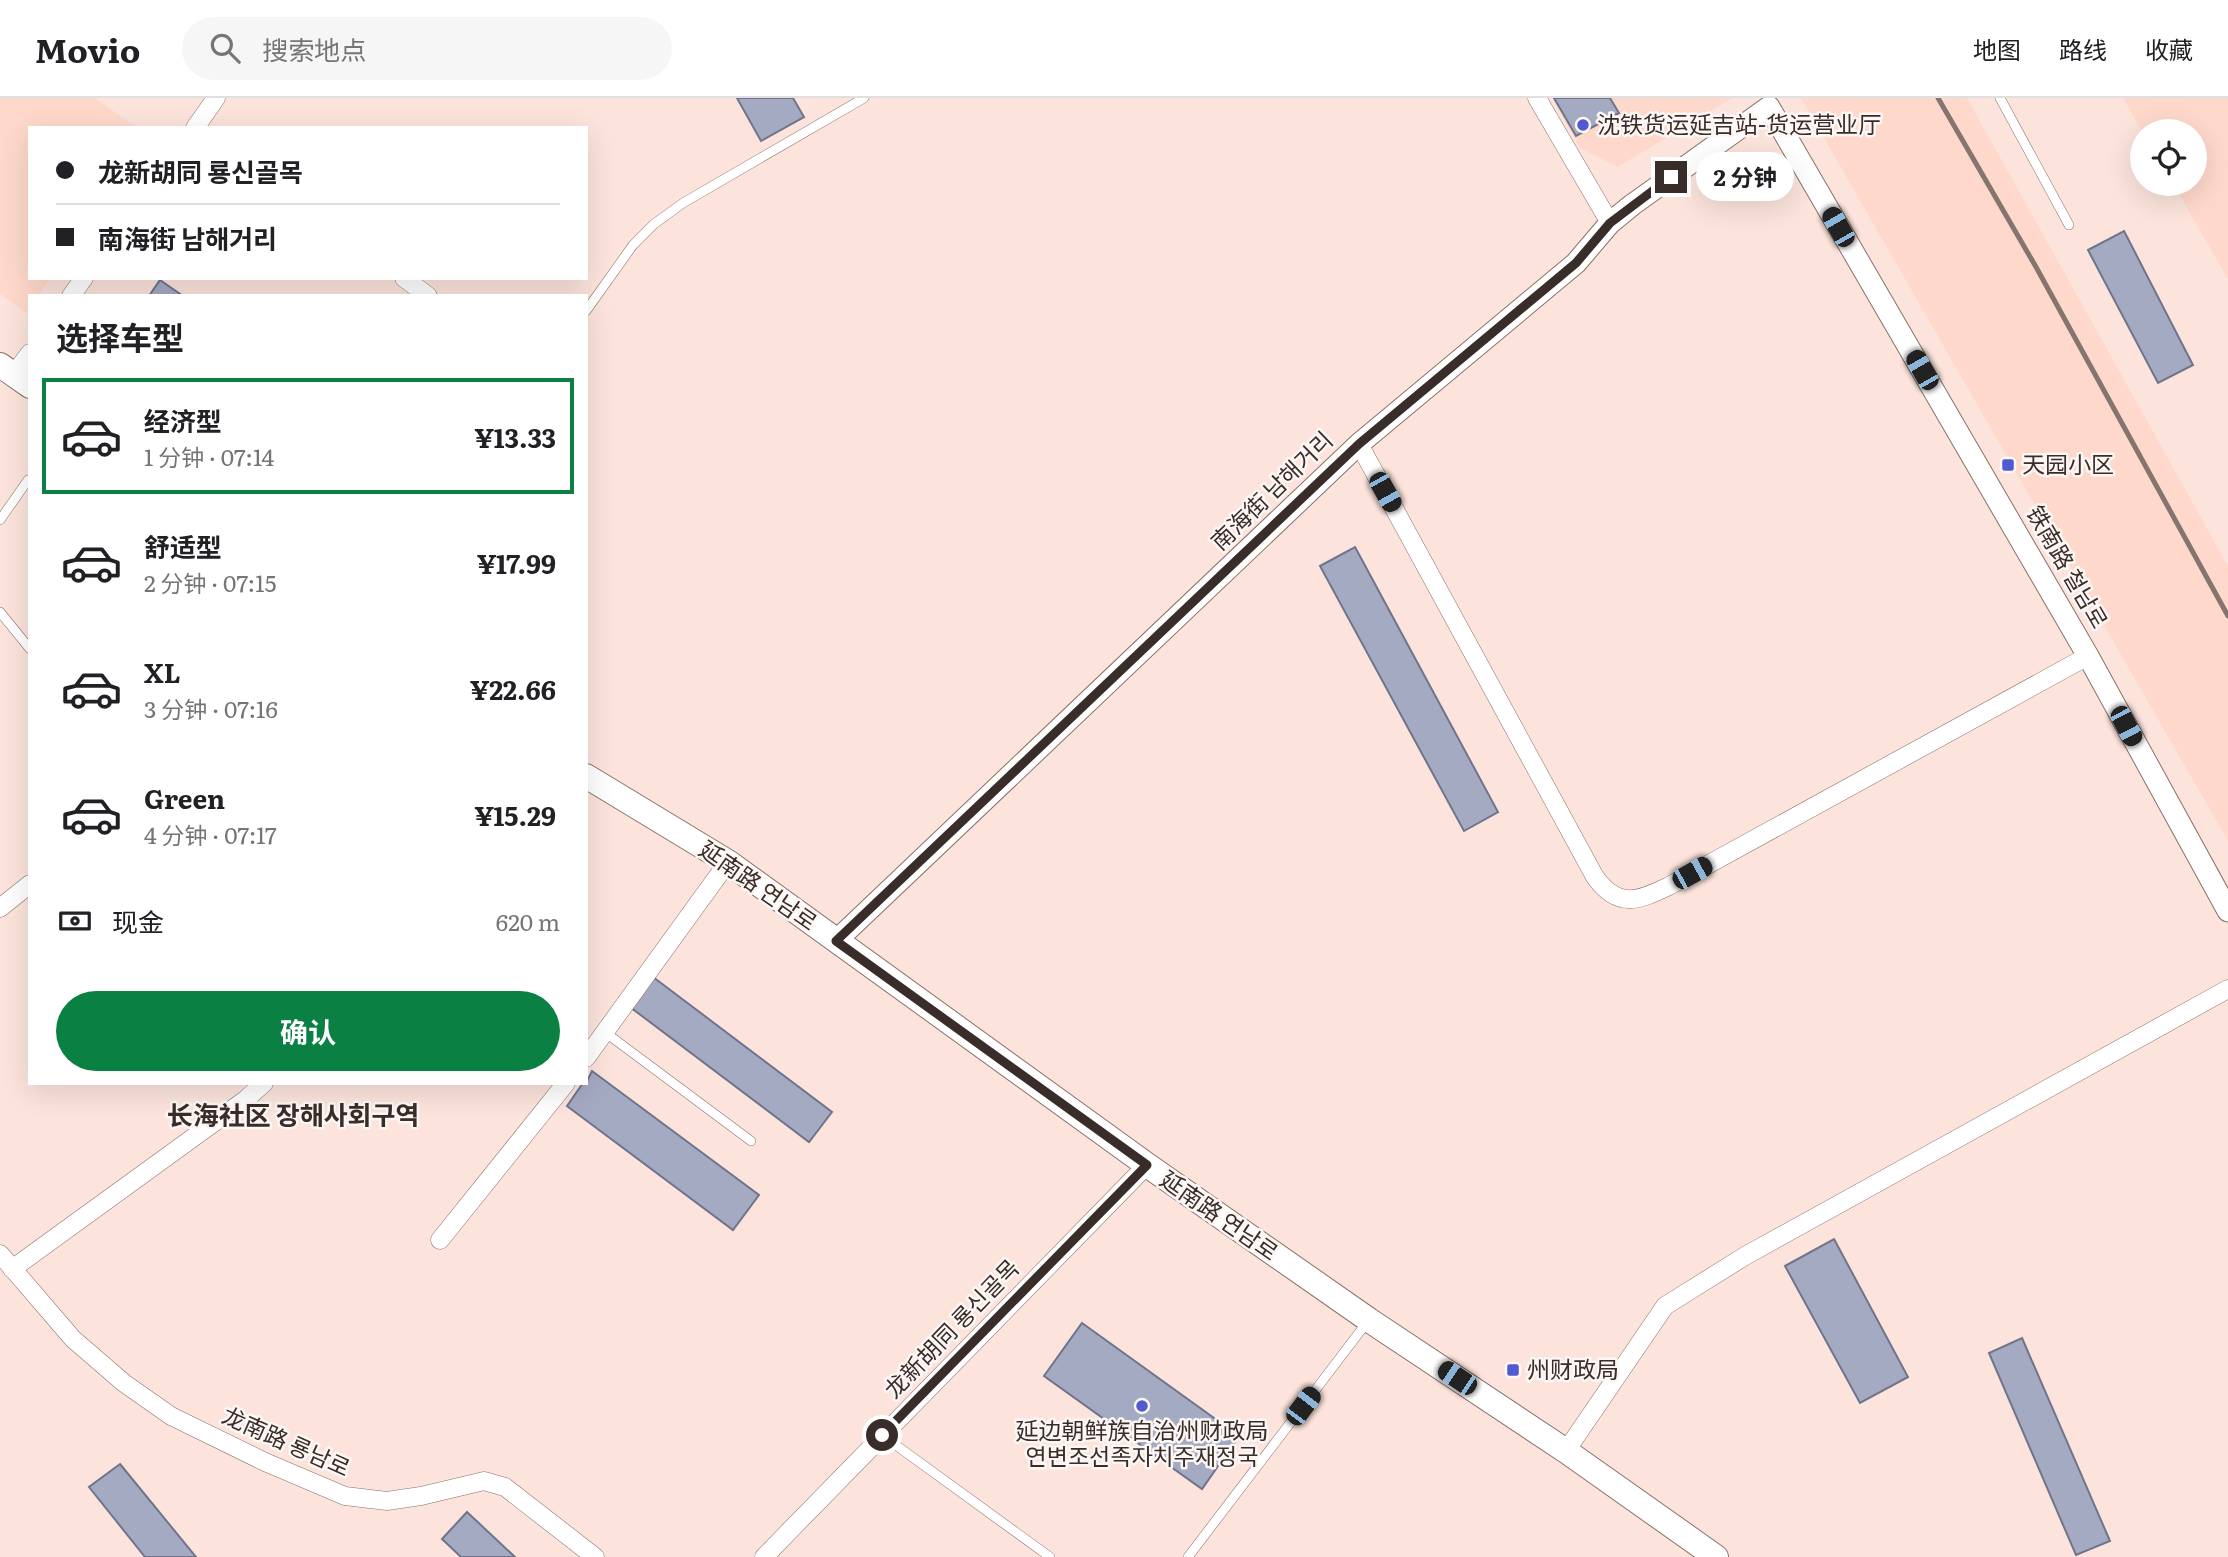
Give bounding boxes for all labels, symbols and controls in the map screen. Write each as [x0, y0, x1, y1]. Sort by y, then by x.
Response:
search box [182, 17, 672, 80]
text: Movio [35, 24, 140, 73]
icon: search [206, 29, 244, 67]
text: 搜索地点 [262, 29, 366, 68]
text: 地图 [1973, 31, 2021, 66]
text: 路线 [2059, 31, 2107, 66]
text: 收藏 [2145, 31, 2193, 66]
place label: 沈铁货运延吉站-货运营业厅 [1597, 106, 1881, 140]
marker: 沈铁货运延吉站-货运营业厅 [1575, 117, 1591, 133]
map controls [2130, 119, 2207, 196]
button: locate [2130, 119, 2207, 196]
text: 龙新胡同 룡신골목 [98, 151, 303, 190]
callout: 2 分钟 [1696, 153, 1794, 202]
text: 2 分钟 [1714, 159, 1776, 193]
route end [1655, 161, 1687, 193]
car [1819, 204, 1858, 250]
text: 南海街 남해거리 [98, 218, 277, 257]
text: 选择车型 [56, 312, 184, 360]
car [1903, 347, 1942, 393]
text: 经济型 [144, 400, 222, 439]
icon: car [60, 405, 123, 468]
text: ¥13.33 [474, 417, 556, 456]
street label: 南海街 남해거리 [1202, 422, 1339, 557]
text: 1 分钟 · 07:14 [144, 439, 274, 473]
place label: 天园小区 [2022, 446, 2114, 480]
marker: 天园小区 [2000, 457, 2016, 473]
car [1366, 469, 1405, 515]
street label: 铁南路 철남로 [2020, 498, 2118, 634]
text: 舒适型 [144, 526, 222, 565]
icon: car [60, 531, 123, 594]
text: ¥17.99 [477, 543, 556, 582]
text: 2 分钟 · 07:15 [144, 565, 276, 599]
text: XL [144, 652, 181, 691]
icon: car [60, 657, 123, 720]
text: ¥22.66 [470, 669, 556, 708]
text: 3 分钟 · 07:16 [144, 691, 278, 725]
car [2107, 703, 2146, 749]
text: Green [144, 778, 225, 817]
icon: car [60, 783, 123, 846]
text: ¥15.29 [474, 795, 556, 834]
text: 4 分钟 · 07:17 [144, 817, 277, 851]
street label: 延南路 연남로 [693, 831, 825, 938]
car [1669, 854, 1716, 892]
text: 现金 [112, 901, 164, 940]
icon: cash [56, 902, 94, 940]
text: 620 m [496, 904, 560, 938]
button: 确认 [56, 991, 560, 1071]
district label: 长海社区 장해사회구역 [167, 1094, 419, 1133]
street label: 延南路 연남로 [1154, 1161, 1286, 1268]
street label: 龙新胡同 룡신골목 [875, 1251, 1026, 1405]
place label: 州财政局 [1527, 1351, 1619, 1385]
car [1434, 1358, 1481, 1398]
marker: 州财政局 [1505, 1362, 1521, 1378]
car [1282, 1383, 1325, 1429]
street label: 龙南路 룡남로 [217, 1397, 356, 1484]
marker: 延边朝鲜族自治州财政局 연변조선족자치주재정국 [1134, 1398, 1150, 1414]
place label: 延边朝鲜族自治州财政局 연변조선족자치주재정국 [1016, 1412, 1269, 1472]
route start [866, 1419, 898, 1451]

